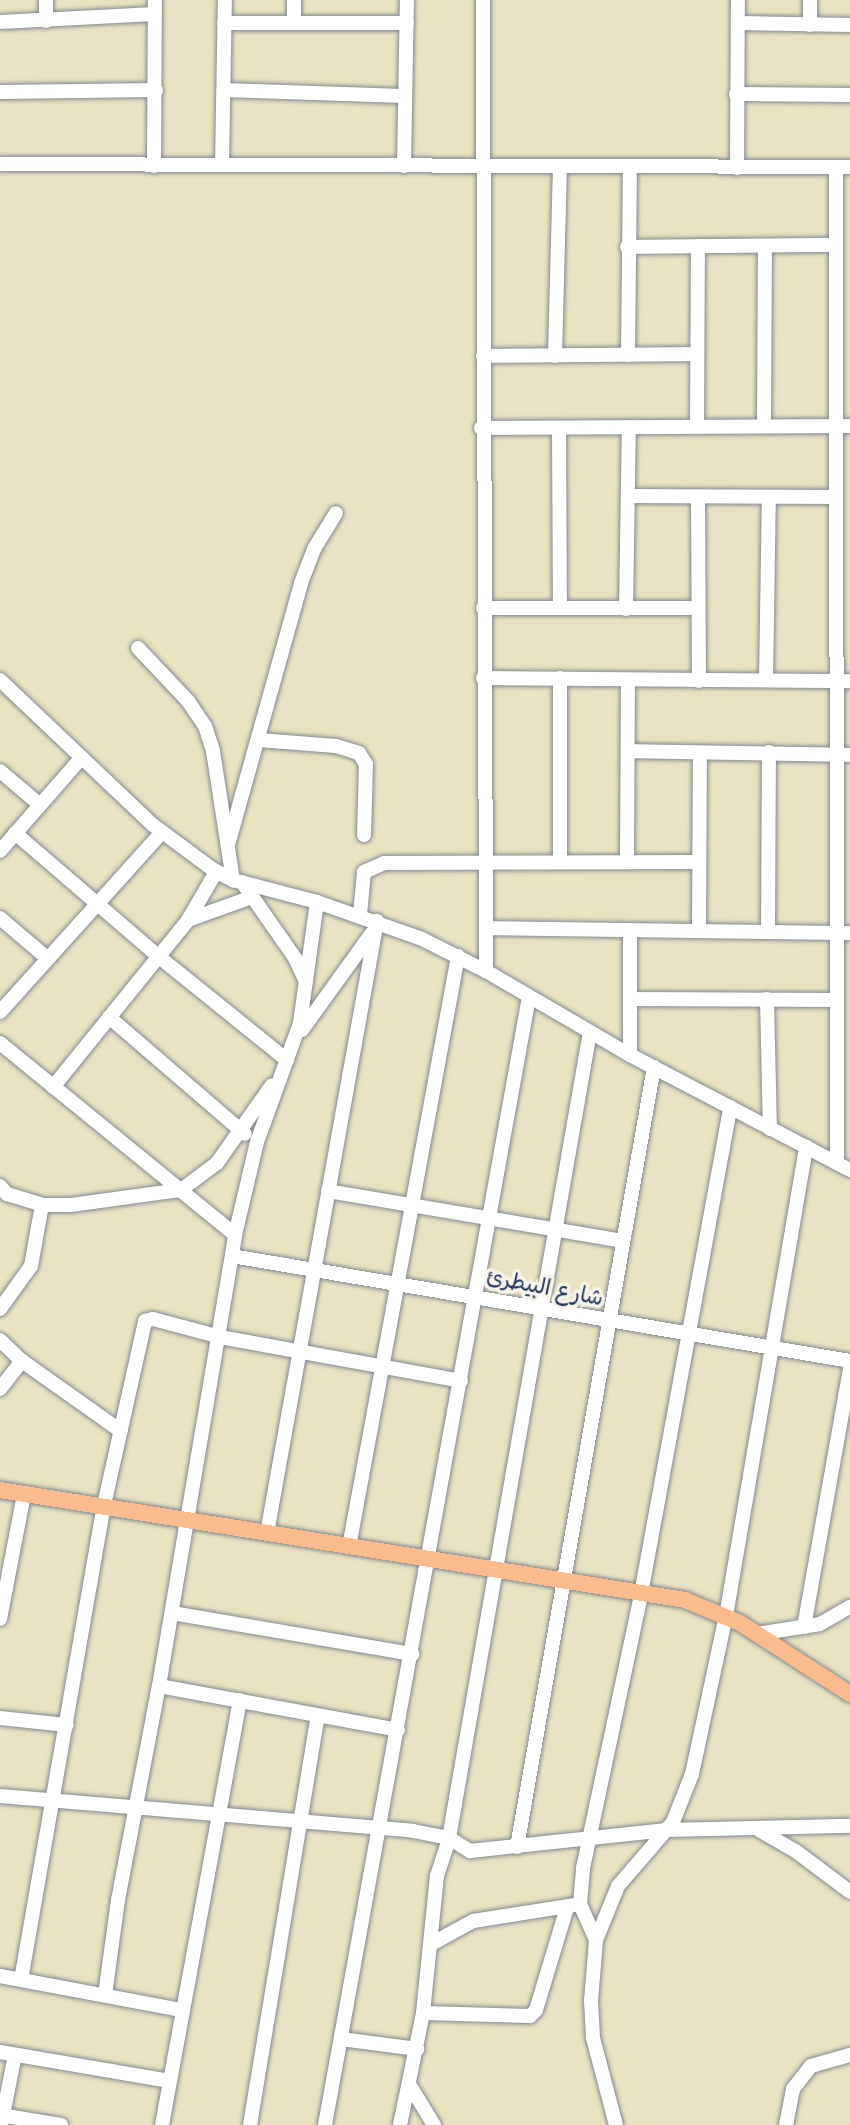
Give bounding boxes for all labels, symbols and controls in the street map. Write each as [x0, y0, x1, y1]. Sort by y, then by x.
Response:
street label: شارع البيطرئ [484, 1263, 606, 1311]

